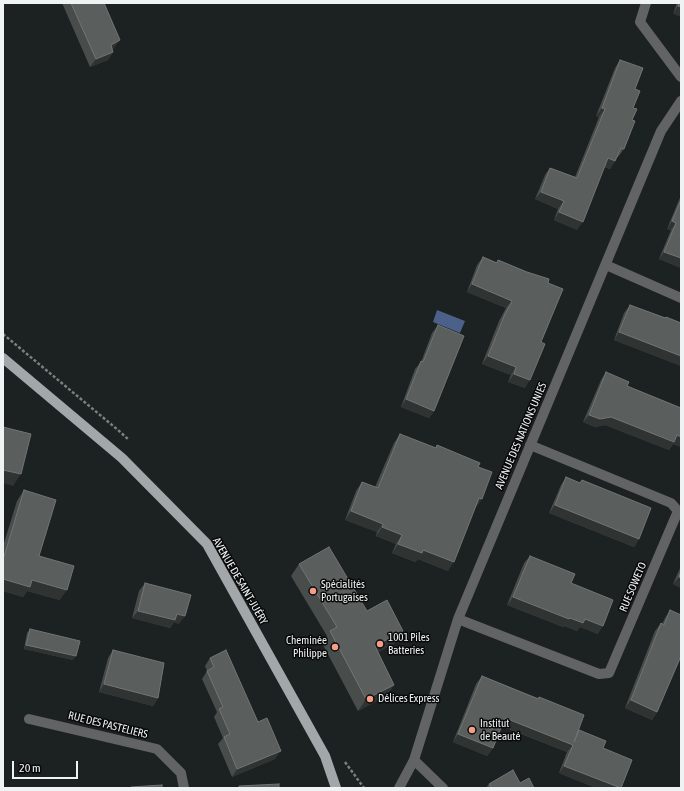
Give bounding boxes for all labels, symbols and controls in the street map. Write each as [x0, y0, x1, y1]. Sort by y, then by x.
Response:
street label: AVENUE DES NATIONS UNIES [493, 381, 549, 491]
street label: AVENUE DE SAINT-JUÉRY [210, 535, 270, 627]
street label: RUE SOWETO [617, 560, 649, 614]
place label: Spécialités Portugaises [321, 578, 368, 604]
marker: Spécialités Portugaises [308, 586, 318, 596]
place label: 1001 Piles Batteries [388, 631, 430, 657]
place label: Cheminée Philippe [286, 634, 327, 660]
marker: 1001 Piles Batteries [375, 639, 385, 649]
marker: Cheminée Philippe [330, 642, 340, 652]
place label: Délices Express [378, 692, 439, 706]
marker: Délices Express [365, 694, 375, 704]
street label: RUE DES PASTELIERS [67, 709, 149, 741]
place label: Institut de Beauté [480, 717, 520, 743]
marker: Institut de Beauté [467, 725, 477, 735]
scale bar [14, 753, 80, 779]
text: 20 m [19, 761, 41, 775]

